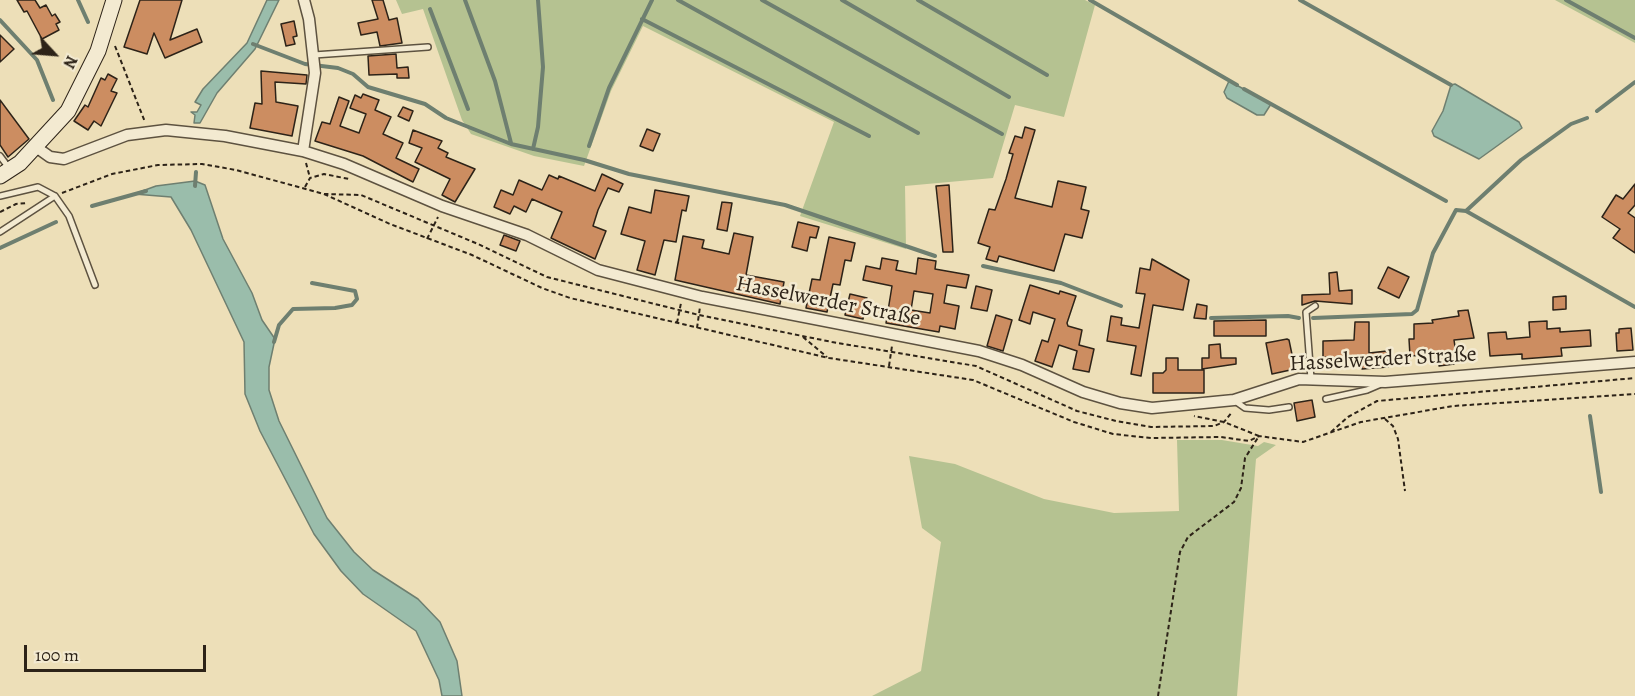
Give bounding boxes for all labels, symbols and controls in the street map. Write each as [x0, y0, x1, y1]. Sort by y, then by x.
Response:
north arrow [24, 24, 84, 84]
text: N [58, 52, 83, 72]
street label: Hasselwerder Straße [734, 271, 922, 333]
street label: Hasselwerder Straße [1289, 342, 1477, 378]
scale bar [27, 633, 208, 671]
text: 100 m [35, 643, 79, 667]

